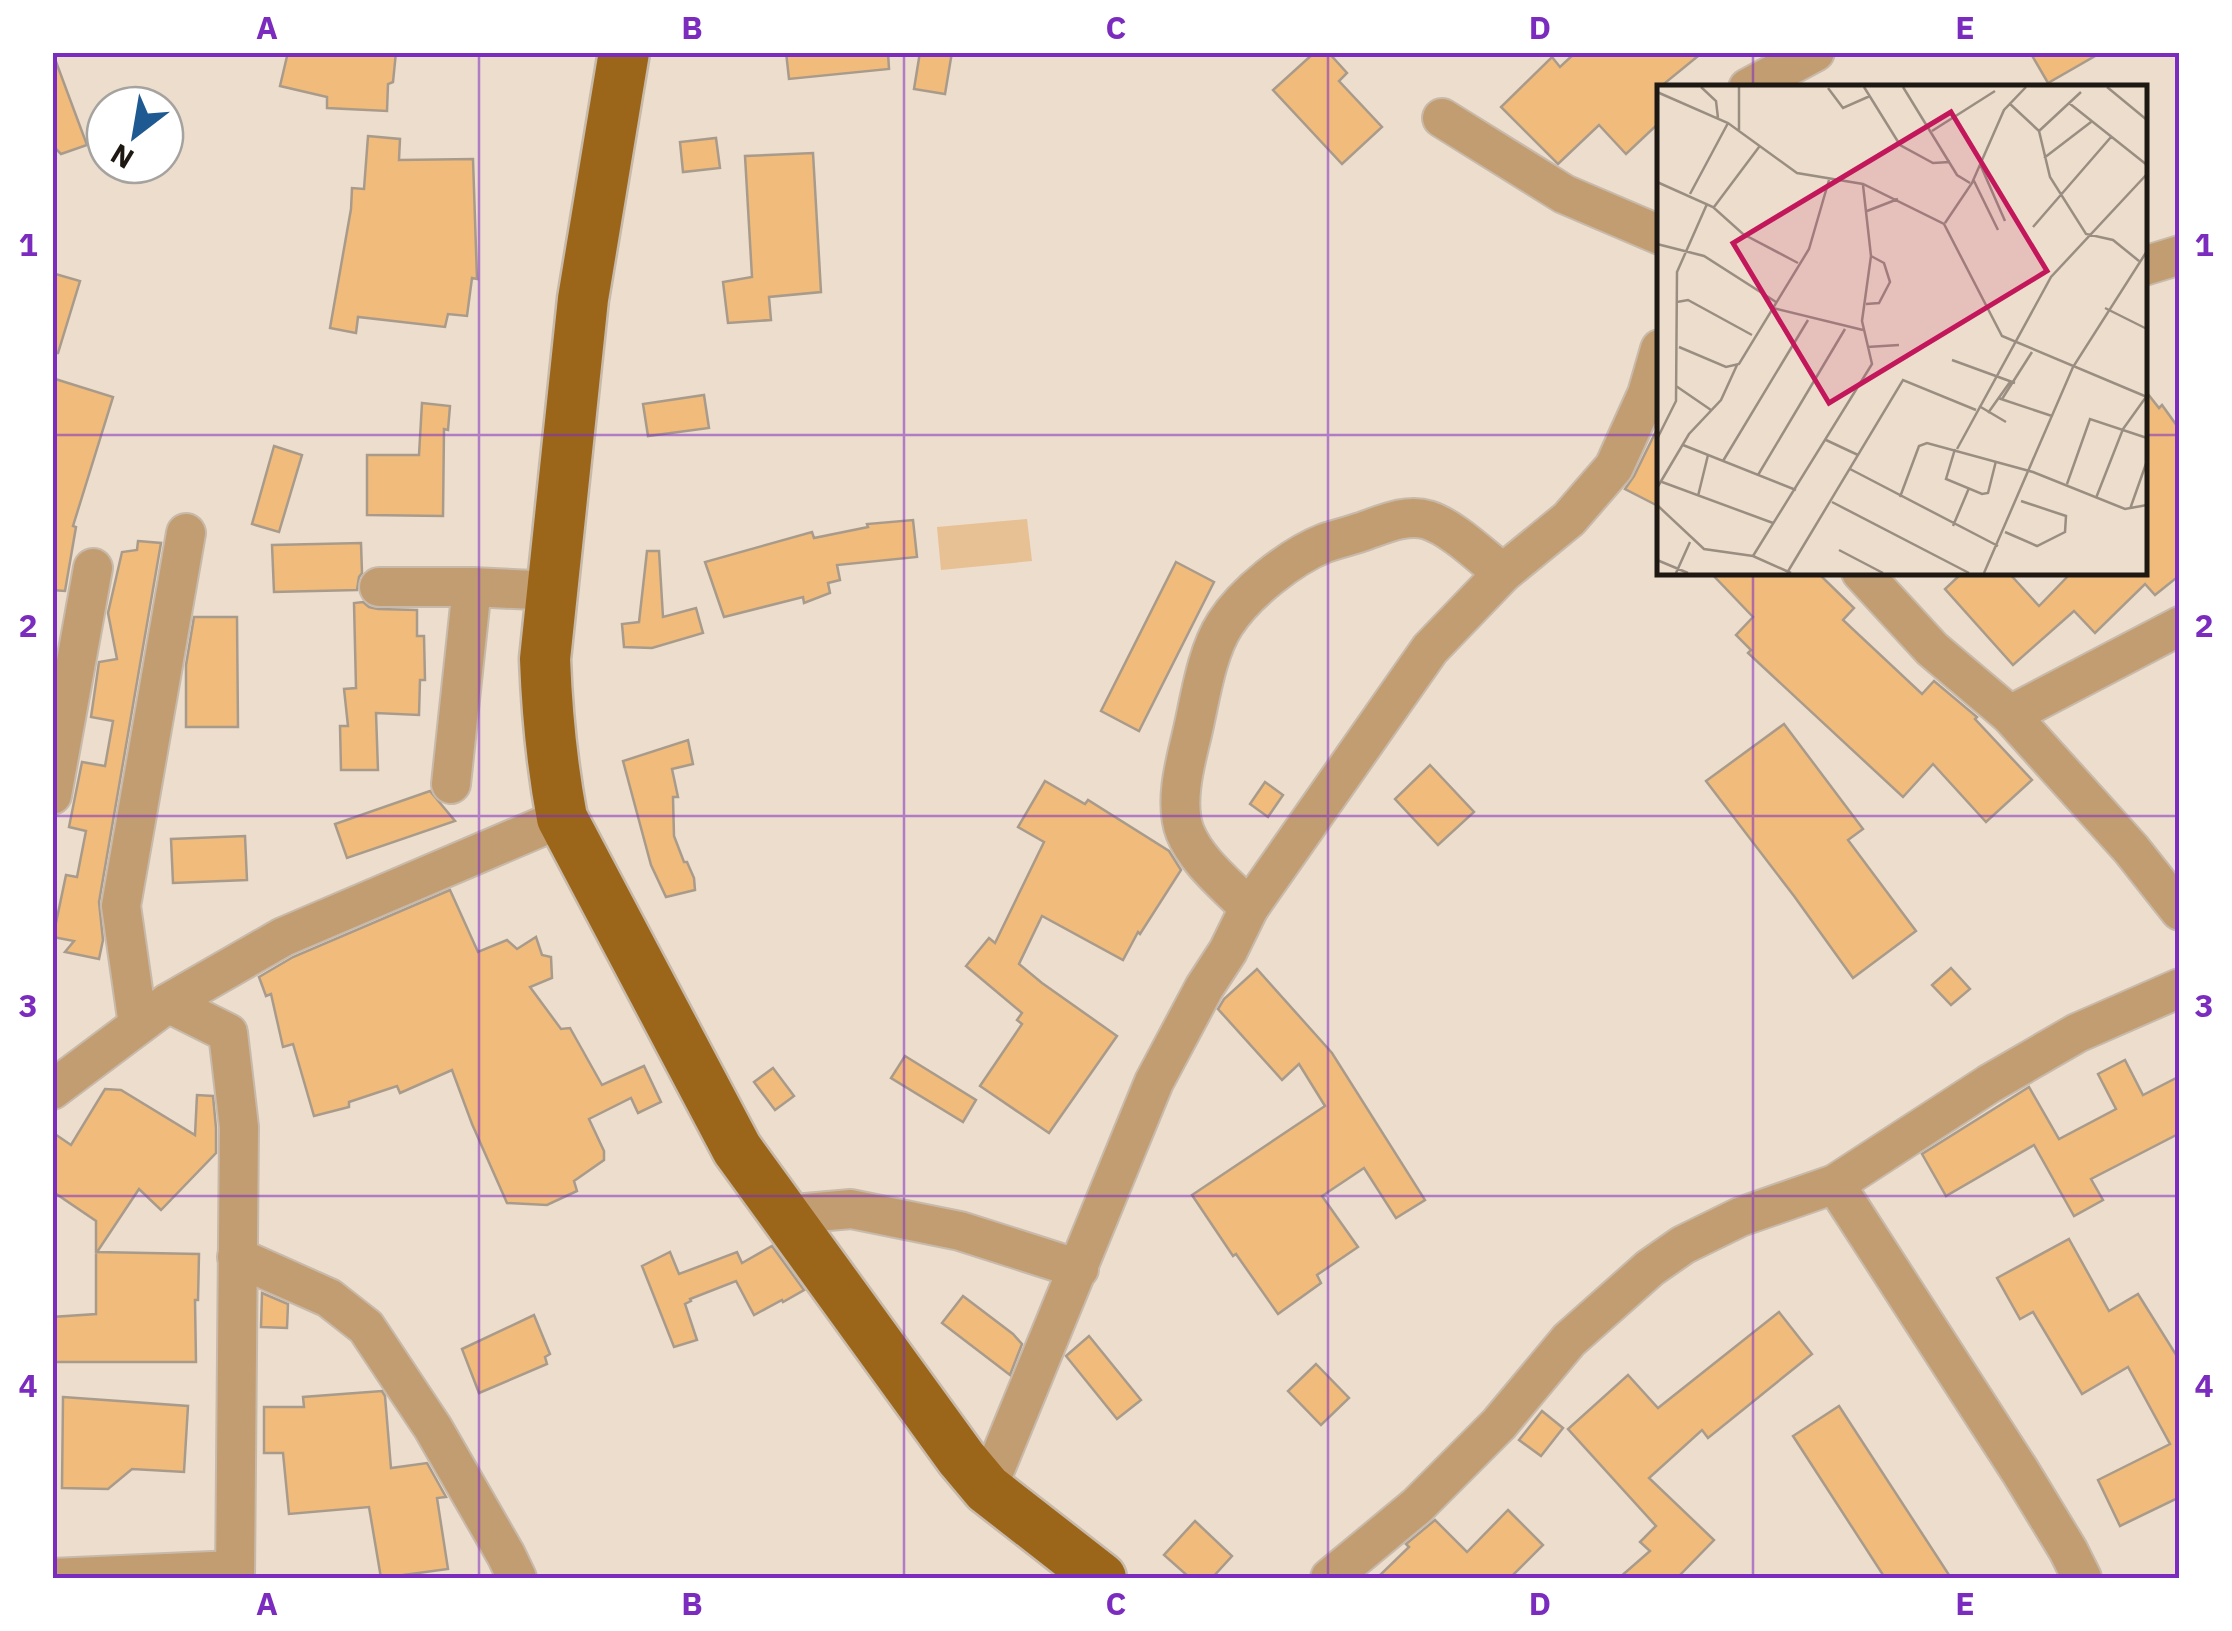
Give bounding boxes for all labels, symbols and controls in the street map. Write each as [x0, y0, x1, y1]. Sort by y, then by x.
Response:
text: A [256, 6, 278, 48]
text: B [681, 6, 703, 48]
text: C [1106, 6, 1126, 48]
text: D [1529, 6, 1551, 48]
text: E [1955, 6, 1975, 48]
north arrow [85, 85, 185, 185]
inset map [1657, 85, 2147, 575]
text: N [104, 136, 140, 178]
text: 1 [18, 223, 38, 265]
text: 1 [2194, 223, 2214, 265]
text: 2 [18, 604, 38, 646]
text: 2 [2194, 604, 2214, 646]
text: 3 [18, 984, 38, 1026]
text: 3 [2194, 984, 2214, 1026]
text: 4 [18, 1364, 38, 1406]
text: 4 [2194, 1364, 2214, 1406]
text: A [256, 1582, 278, 1624]
text: B [681, 1582, 703, 1624]
text: C [1106, 1582, 1126, 1624]
text: D [1529, 1582, 1551, 1624]
text: E [1955, 1582, 1975, 1624]

